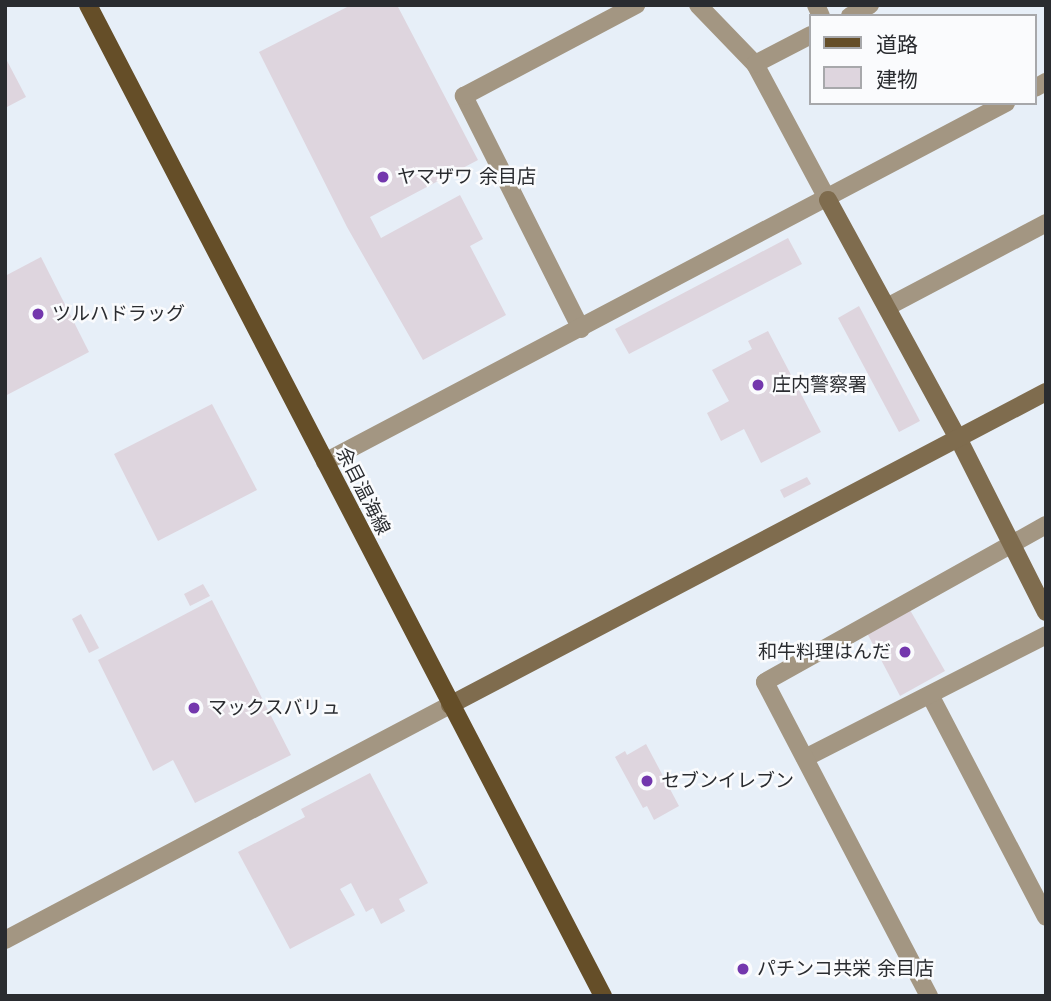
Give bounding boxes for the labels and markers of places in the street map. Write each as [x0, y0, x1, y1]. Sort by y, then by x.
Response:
place label: ヤマザワ 余目店 [397, 166, 536, 188]
marker: ヤマザワ 余目店 [375, 169, 391, 185]
place label: ツルハドラッグ [52, 303, 185, 325]
marker: ツルハドラッグ [30, 306, 46, 322]
place label: 庄内警察署 [772, 374, 867, 396]
marker: 庄内警察署 [750, 377, 766, 393]
place label: 和牛料理はんだ [758, 641, 891, 663]
marker: 和牛料理はんだ [897, 644, 913, 660]
place label: マックスバリュ [208, 697, 341, 719]
marker: マックスバリュ [186, 700, 202, 716]
place label: セブンイレブン [661, 770, 794, 792]
marker: セブンイレブン [639, 773, 655, 789]
place label: パチンコ共栄 余目店 [757, 958, 934, 980]
marker: パチンコ共栄 余目店 [735, 961, 751, 977]

